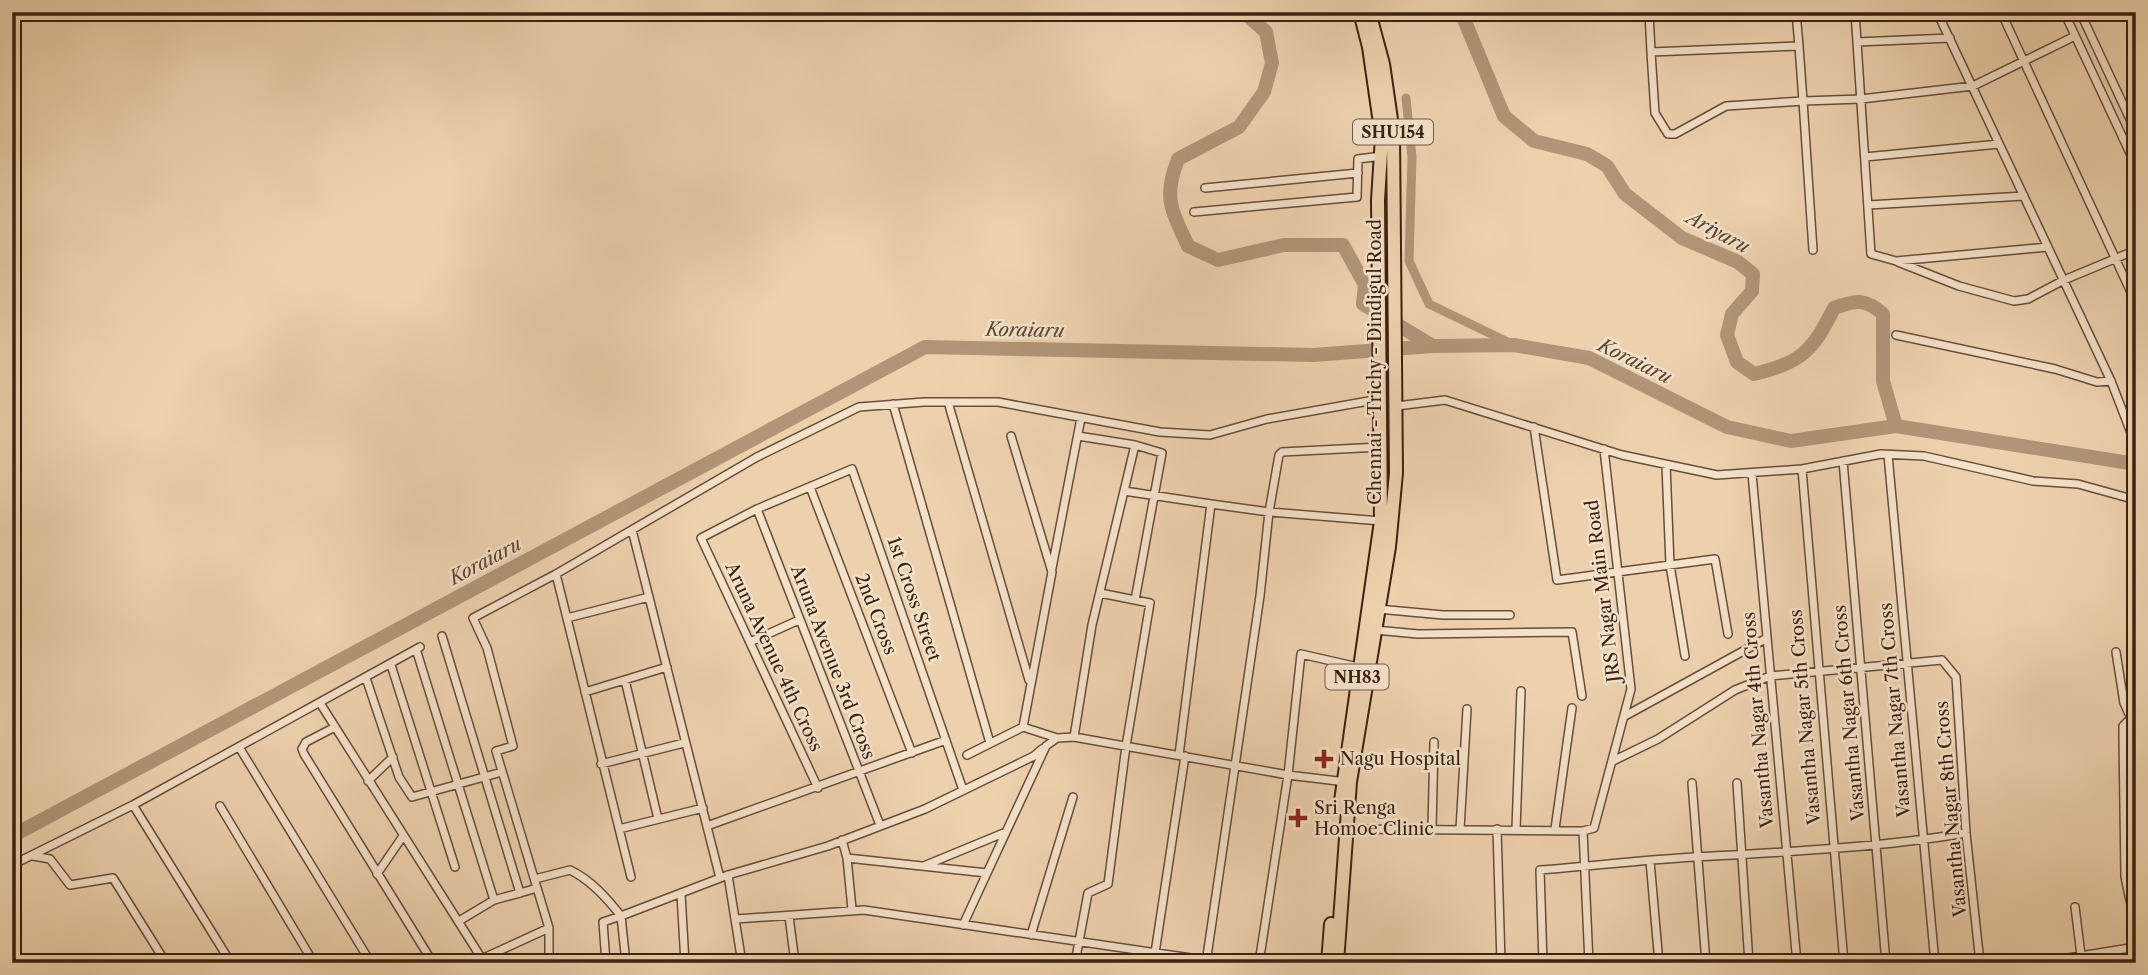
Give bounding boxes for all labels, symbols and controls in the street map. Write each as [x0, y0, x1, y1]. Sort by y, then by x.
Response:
road number: SHU154 [1353, 120, 1433, 144]
water label: Ariyaru [1680, 205, 1754, 259]
street label: Chennai - Trichy - Dindigul Road [1364, 219, 1386, 505]
water label: Koraiaru [984, 318, 1065, 342]
water label: Koraiaru [1593, 333, 1676, 389]
street label: JRS Nagar Main Road [1581, 498, 1625, 687]
water label: Koraiaru [443, 532, 526, 591]
street label: 1st Cross Street [882, 534, 946, 665]
street label: Aruna Avenue 4th Cross [720, 558, 828, 755]
street label: Aruna Avenue 3rd Cross [785, 561, 880, 762]
street label: 2nd Cross [850, 570, 902, 658]
street label: Vasantha Nagar 7th Cross [1875, 602, 1915, 819]
street label: Vasantha Nagar 6th Cross [1829, 604, 1869, 823]
street label: Vasantha Nagar 5th Cross [1785, 608, 1825, 827]
street label: Vasantha Nagar 4th Cross [1738, 611, 1778, 830]
road number: NH83 [1326, 664, 1388, 690]
street label: Vasantha Nagar 8th Cross [1931, 700, 1972, 919]
place label: Nagu Hospital [1340, 748, 1461, 770]
marker: Nagu Hospital [1314, 749, 1334, 769]
place label: Sri Renga Homoe Clinic [1314, 797, 1434, 840]
marker: Sri Renga Homoe Clinic [1288, 808, 1308, 828]

